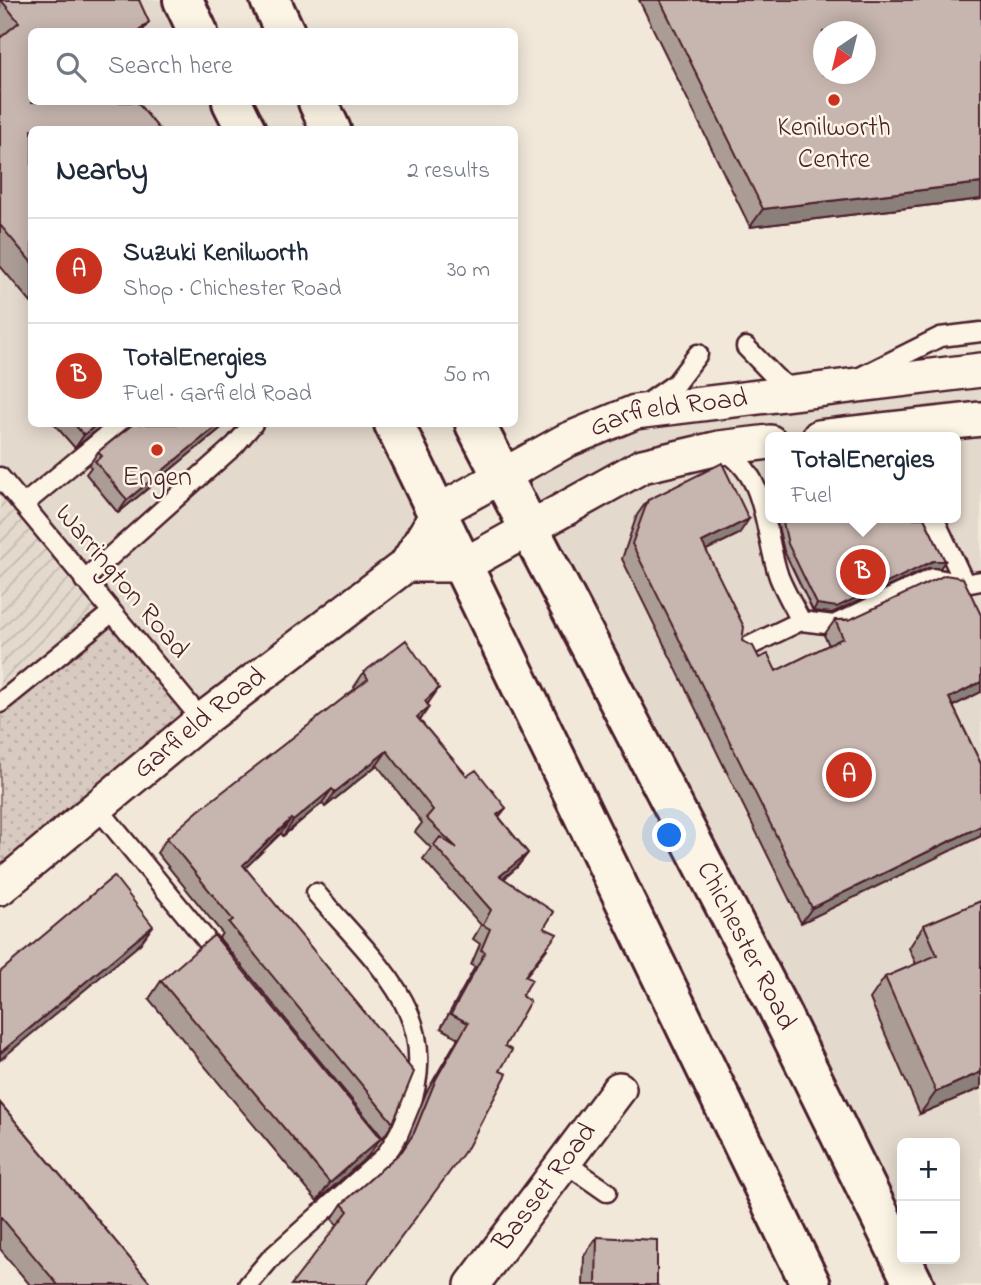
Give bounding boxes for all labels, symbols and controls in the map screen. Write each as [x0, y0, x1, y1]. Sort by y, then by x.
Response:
north arrow [813, 21, 876, 84]
search box [28, 28, 518, 105]
icon: search [52, 48, 90, 86]
text: Search here [108, 48, 233, 86]
marker: Kenilworth Centre [826, 92, 842, 108]
place label: Kenilworth Centre [777, 108, 891, 181]
text: Nearby [56, 150, 148, 194]
text: 2 results [407, 155, 490, 188]
text: Suzuki Kenilworth [123, 235, 308, 273]
text: A [72, 254, 86, 287]
text: 30 m [447, 254, 490, 287]
text: Shop · Chichester Road [123, 273, 341, 306]
text: TotalEnergies [123, 340, 267, 378]
text: B [71, 359, 87, 392]
text: 50 m [443, 359, 490, 392]
text: Fuel · Garfield Road [123, 378, 312, 411]
street label: Garfield Road [583, 378, 750, 449]
popup [765, 432, 961, 523]
marker: Engen [149, 442, 165, 458]
text: TotalEnergies [791, 442, 935, 480]
place label: Engen [122, 458, 192, 499]
text: Fuel [791, 480, 832, 513]
street label: Warrington Road [44, 496, 198, 669]
pin: B [840, 546, 886, 598]
street label: Garfield Road [124, 657, 275, 789]
pin: A [826, 749, 872, 801]
your location [652, 818, 686, 852]
street label: Chichester Road [685, 854, 806, 1037]
street label: Basset Road [482, 1114, 607, 1261]
map controls [897, 1138, 960, 1264]
button: + [897, 1138, 960, 1201]
button: − [897, 1201, 960, 1264]

